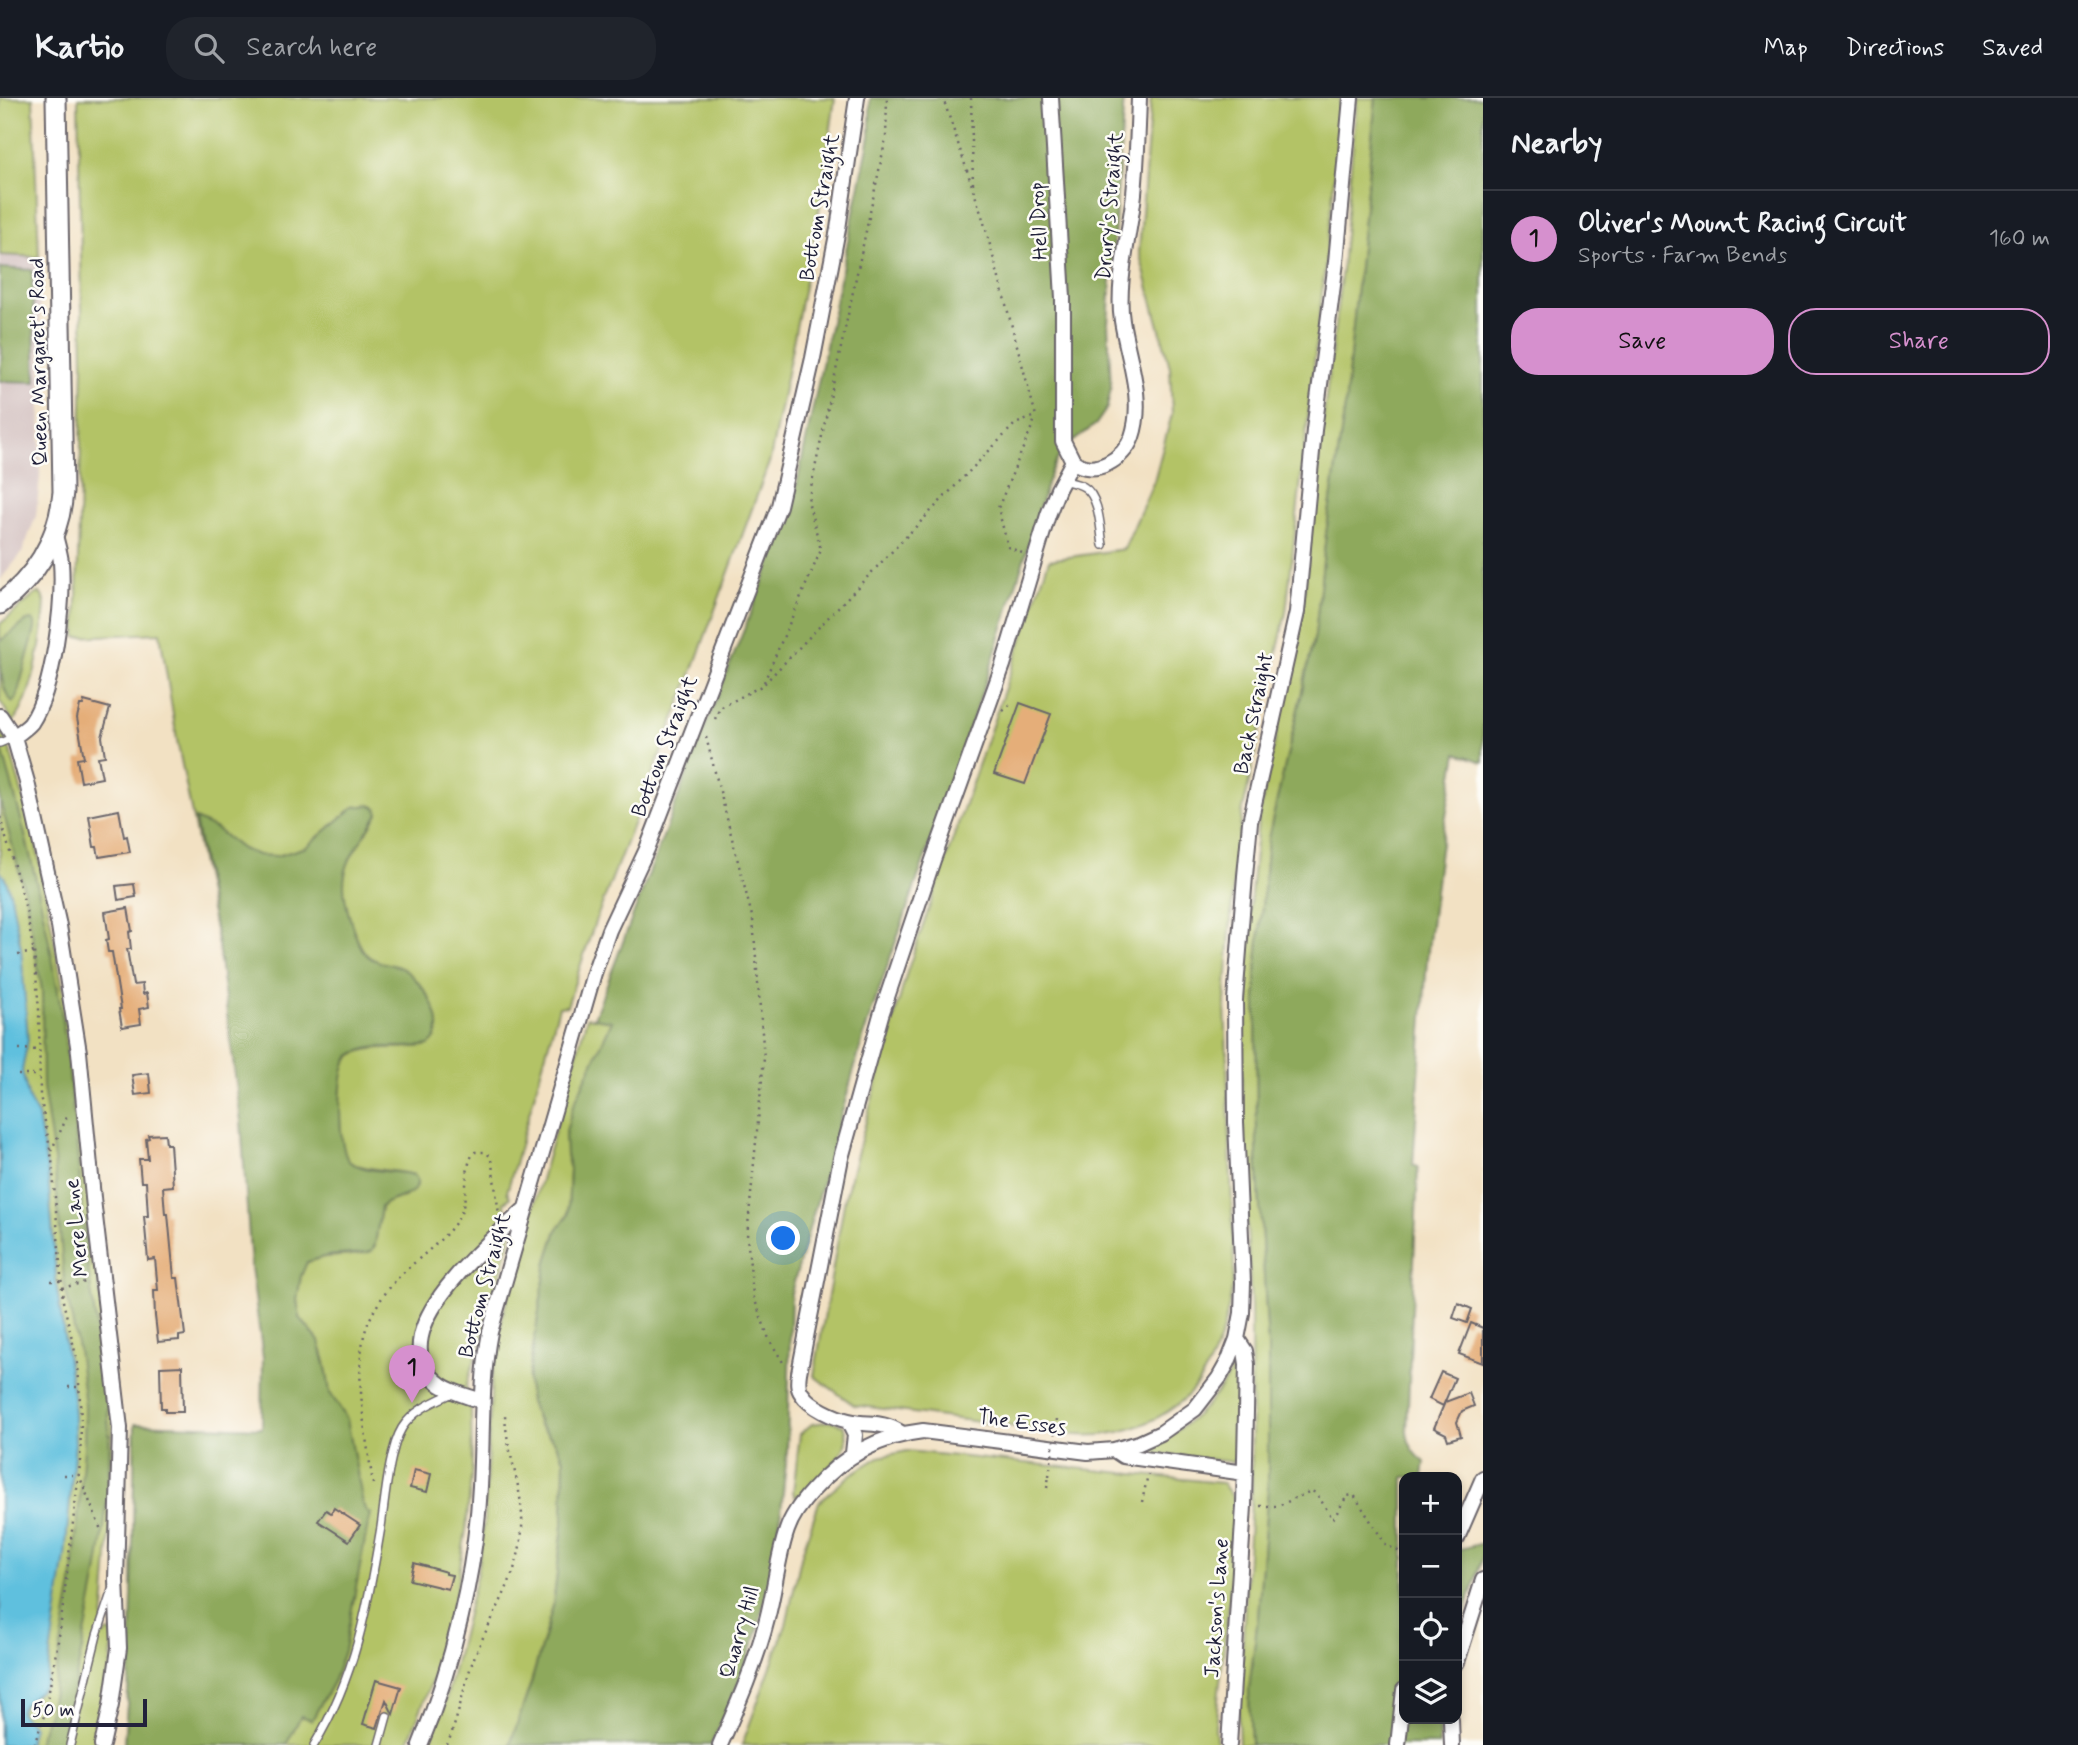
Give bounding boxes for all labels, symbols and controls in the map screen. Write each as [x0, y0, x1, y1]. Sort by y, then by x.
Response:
search box [166, 17, 656, 80]
text: Kartio [35, 26, 124, 70]
icon: search [190, 29, 228, 67]
text: Search here [246, 31, 377, 65]
text: Map [1764, 33, 1808, 64]
text: Directions [1846, 33, 1944, 64]
text: Saved [1982, 33, 2043, 64]
text: Nearby [1511, 124, 1602, 163]
street label: Drury's Straight [1090, 130, 1132, 282]
street label: Bottom Straight [793, 131, 849, 283]
street label: Hell Drop [1023, 181, 1055, 261]
text: Oliver's Mount Racing Circuit [1578, 207, 1907, 241]
text: 1 [1529, 224, 1539, 254]
text: 160 m [1989, 224, 2050, 254]
text: Sports · Farm Bends [1578, 241, 1787, 271]
street label: Queen Margaret's Road [23, 258, 55, 466]
button: Save [1511, 308, 1774, 375]
button: Share [1788, 308, 2050, 375]
street label: Back Straight [1227, 650, 1281, 777]
street label: Bottom Straight [625, 671, 707, 822]
street label: Mere Lane [58, 1177, 96, 1278]
street label: Bottom Straight [452, 1209, 520, 1361]
your location [766, 1221, 800, 1255]
pin: 1 [389, 1345, 435, 1403]
street label: The Esses [976, 1403, 1068, 1443]
map controls [1399, 1472, 1462, 1724]
button: + [1399, 1472, 1462, 1535]
button: − [1399, 1535, 1462, 1598]
street label: Jackson's Lane [1198, 1537, 1236, 1679]
street label: Quarry Hill [713, 1583, 767, 1682]
button: locate [1399, 1598, 1462, 1661]
button: layers [1399, 1661, 1462, 1724]
scale bar [21, 1696, 147, 1728]
text: 50 m [32, 1698, 75, 1723]

